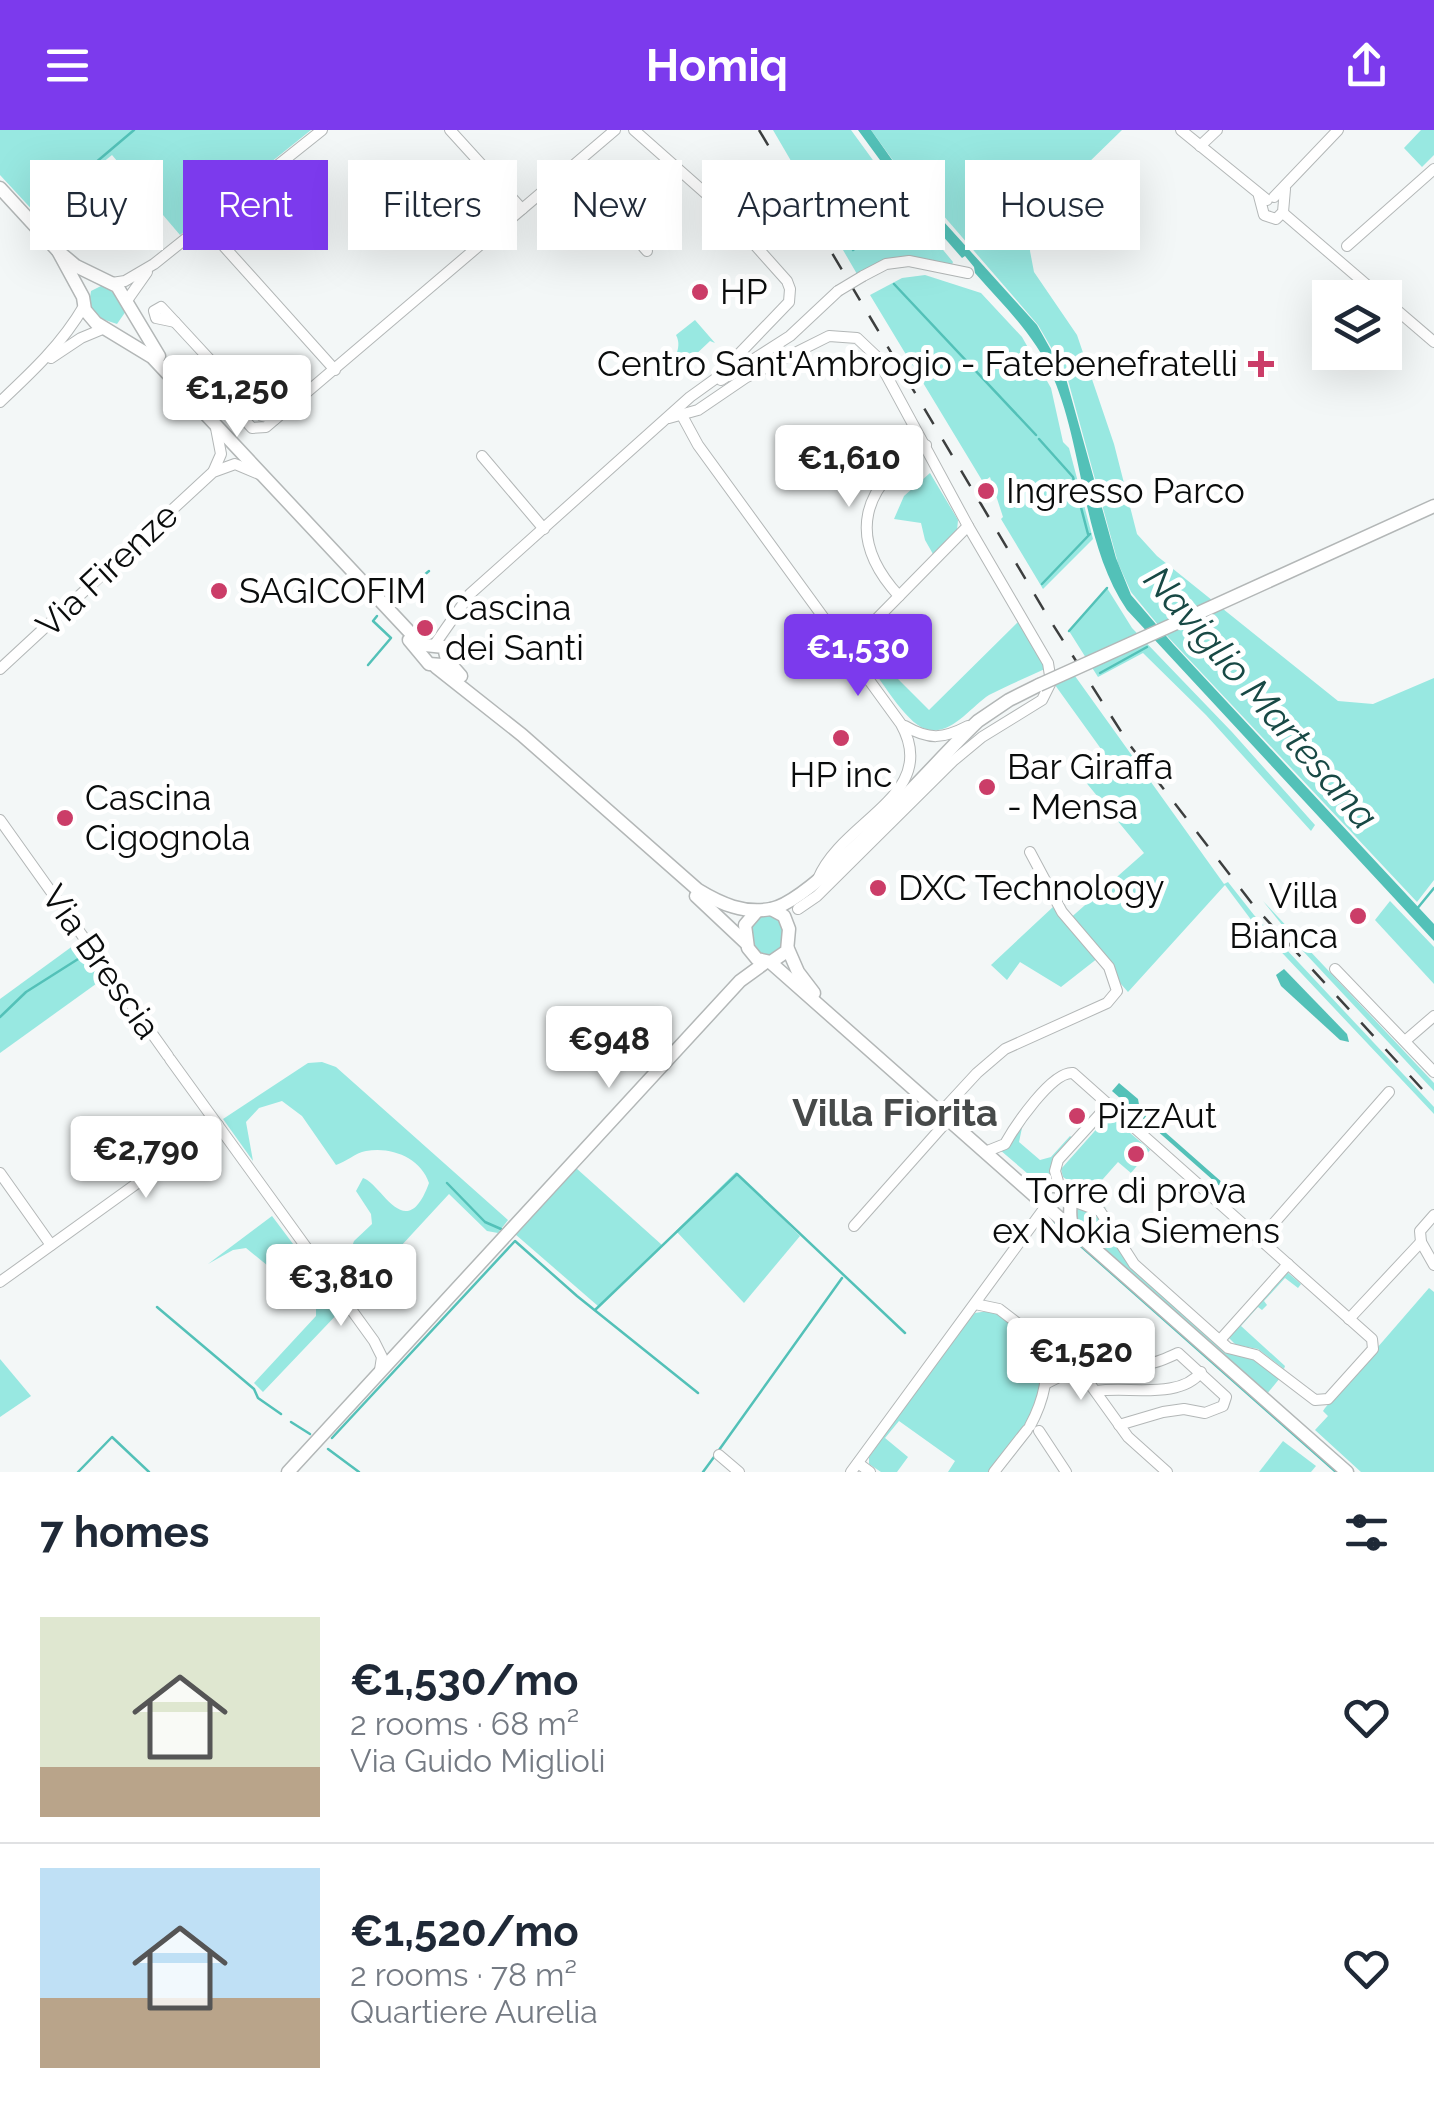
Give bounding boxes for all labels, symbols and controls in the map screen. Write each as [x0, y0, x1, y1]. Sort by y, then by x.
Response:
icon: menu [40, 38, 95, 93]
icon: share [1339, 38, 1394, 93]
text: Homiq [646, 39, 788, 92]
chip: Buy [30, 160, 163, 250]
chip: Rent [183, 160, 328, 250]
chip: Filters [348, 160, 517, 250]
chip: New [537, 160, 682, 250]
chip: Apartment [702, 160, 945, 250]
chip: House [965, 160, 1140, 250]
place label: HP [720, 271, 768, 312]
map controls [1312, 280, 1402, 370]
button: layers [1312, 280, 1402, 370]
marker: HP [689, 281, 711, 303]
place label: Centro Sant'Ambrogio - Fatebenefratelli [597, 343, 1238, 384]
marker: Centro Sant'Ambrogio - Fatebenefratelli [1248, 351, 1274, 377]
pin: €1,250 [156, 355, 318, 440]
text: €1,250 [185, 369, 289, 406]
pin: €1,610 [768, 425, 930, 510]
text: €1,610 [797, 439, 901, 476]
place label: Ingresso Parco [1006, 470, 1245, 511]
marker: Ingresso Parco [975, 480, 997, 502]
street label: Via Firenze [28, 494, 186, 645]
water label: Naviglio Martesana [1135, 557, 1388, 838]
place label: SAGICOFIM [239, 570, 426, 611]
marker: SAGICOFIM [208, 580, 230, 602]
place label: Cascina dei Santi [445, 587, 584, 668]
pin: €1,530 [777, 614, 939, 699]
marker: Cascina dei Santi [414, 617, 436, 639]
text: €1,530 [806, 628, 910, 665]
marker: HP inc [830, 727, 852, 749]
place label: Bar Giraffa - Mensa [1007, 746, 1173, 827]
place label: HP inc [790, 754, 892, 795]
marker: Bar Giraffa - Mensa [976, 776, 998, 798]
place label: Cascina Cigognola [85, 777, 251, 858]
marker: Cascina Cigognola [54, 807, 76, 829]
place label: DXC Technology [898, 867, 1165, 908]
place label: Villa Bianca [1229, 875, 1338, 956]
street label: Via Brescia [34, 877, 169, 1046]
marker: DXC Technology [867, 877, 889, 899]
marker: Villa Bianca [1347, 905, 1369, 927]
pin: €948 [550, 1006, 668, 1091]
text: €948 [568, 1020, 650, 1057]
district label: Villa Fiorita [792, 1090, 998, 1135]
place label: PizzAut [1097, 1095, 1217, 1136]
marker: PizzAut [1066, 1105, 1088, 1127]
pin: €2,790 [65, 1116, 227, 1201]
text: €2,790 [93, 1130, 199, 1167]
marker: Torre di prova ex Nokia Siemens [1125, 1143, 1147, 1165]
place label: Torre di prova ex Nokia Siemens [992, 1170, 1280, 1251]
pin: €3,810 [260, 1244, 422, 1329]
text: €3,810 [288, 1258, 394, 1295]
pin: €1,520 [1000, 1318, 1162, 1403]
text: €1,520 [1029, 1332, 1133, 1369]
icon: filters [1339, 1505, 1394, 1560]
text: 7 homes [40, 1508, 209, 1557]
text: €1,530/mo [350, 1656, 579, 1705]
icon: home [120, 1657, 240, 1777]
icon: heart [1339, 1690, 1394, 1745]
text: 2 rooms · 68 m² [350, 1705, 579, 1742]
text: Via Guido Miglioli [350, 1742, 606, 1779]
text: €1,520/mo [350, 1907, 579, 1956]
icon: home [120, 1908, 240, 2028]
icon: heart [1339, 1941, 1394, 1996]
text: 2 rooms · 78 m² [350, 1956, 577, 1993]
text: Quartiere Aurelia [350, 1993, 598, 2030]

